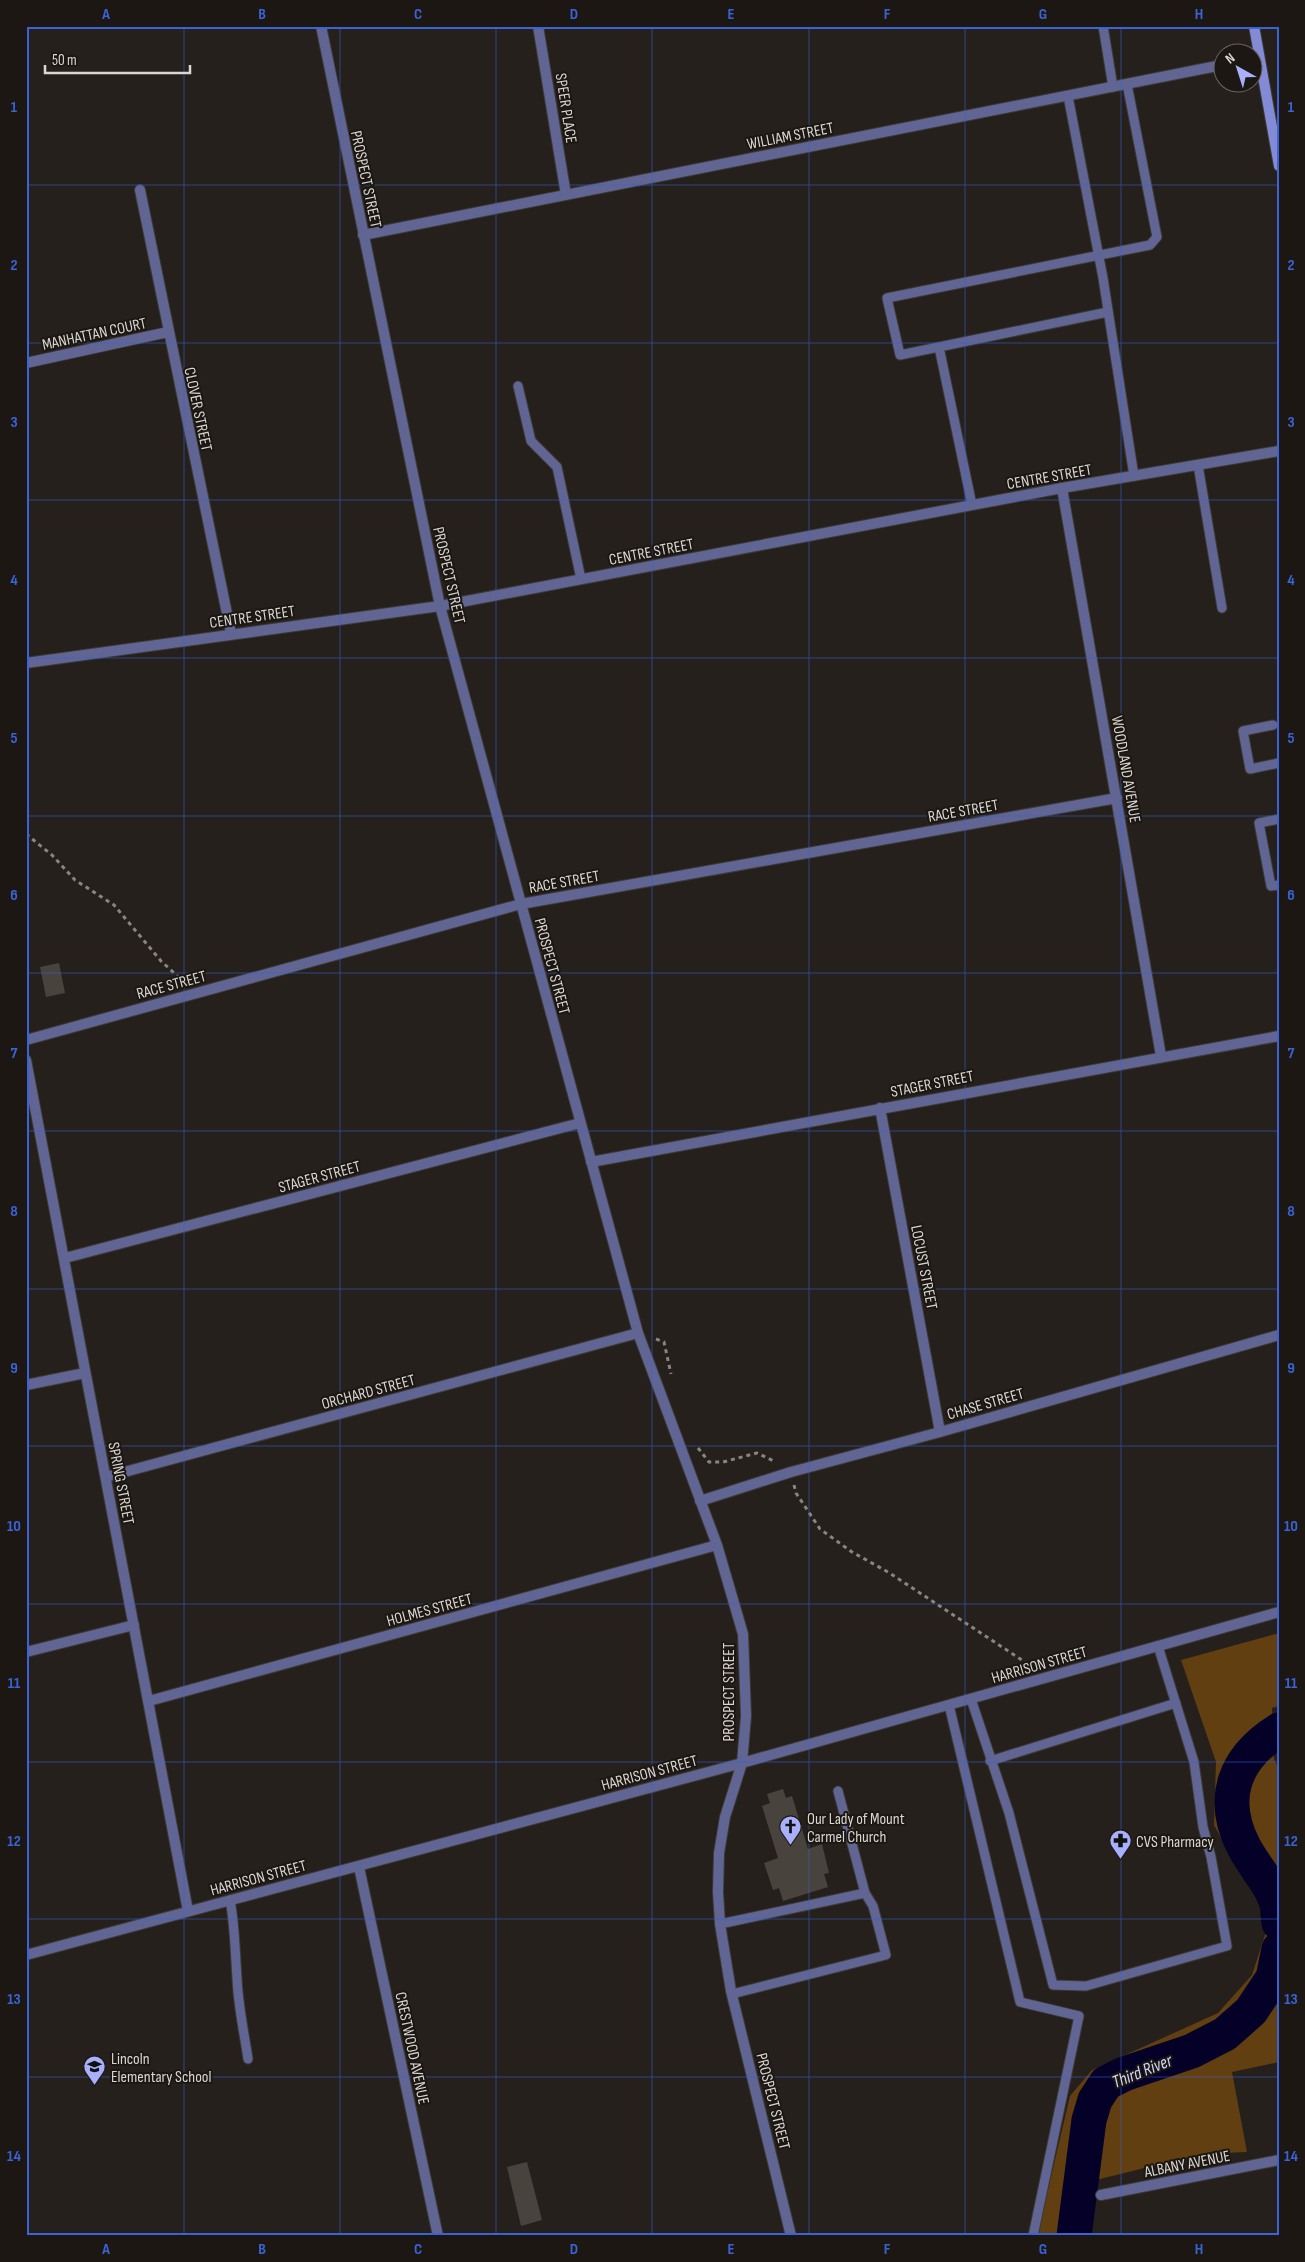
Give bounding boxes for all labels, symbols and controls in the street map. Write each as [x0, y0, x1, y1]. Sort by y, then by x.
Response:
text: A [101, 5, 110, 24]
text: B [258, 5, 266, 24]
text: C [414, 5, 422, 24]
text: D [570, 5, 578, 24]
text: E [728, 5, 735, 24]
text: F [884, 5, 891, 24]
text: G [1039, 5, 1047, 24]
text: H [1195, 5, 1203, 24]
scale bar [45, 42, 190, 74]
north arrow [1212, 42, 1262, 92]
text: N [1222, 49, 1238, 67]
text: 50 m [52, 51, 77, 70]
street label: SPEER PLACE [551, 72, 580, 145]
text: 1 [11, 98, 18, 117]
text: 1 [1288, 98, 1295, 117]
street label: WILLIAM STREET [745, 119, 836, 154]
street label: PROSPECT STREET [346, 129, 385, 230]
text: 2 [10, 256, 18, 275]
text: 2 [1287, 256, 1295, 275]
street label: MANHATTAN COURT [41, 314, 149, 355]
street label: CLOVER STREET [179, 366, 216, 453]
text: 3 [10, 413, 18, 432]
text: 3 [1287, 413, 1295, 432]
street label: CENTRE STREET [1005, 461, 1094, 494]
street label: PROSPECT STREET [428, 525, 469, 626]
street label: CENTRE STREET [607, 535, 696, 570]
text: 4 [10, 571, 18, 590]
text: 4 [1287, 571, 1295, 590]
street label: CENTRE STREET [208, 602, 297, 633]
street label: WOODLAND AVENUE [1107, 714, 1144, 824]
text: 5 [10, 729, 18, 748]
text: 5 [1287, 729, 1295, 748]
street label: RACE STREET [927, 796, 1000, 827]
street label: RACE STREET [528, 867, 601, 898]
text: 6 [10, 886, 18, 905]
text: 6 [1287, 886, 1295, 905]
street label: PROSPECT STREET [530, 916, 574, 1017]
street label: RACE STREET [135, 967, 209, 1004]
text: 7 [11, 1044, 18, 1063]
text: 7 [1288, 1044, 1295, 1063]
street label: STAGER STREET [889, 1067, 976, 1102]
street label: STAGER STREET [276, 1157, 363, 1198]
text: 8 [10, 1202, 18, 1221]
text: 8 [1287, 1202, 1295, 1221]
street label: LOCUST STREET [906, 1224, 941, 1311]
text: 9 [10, 1359, 18, 1378]
text: 9 [1287, 1359, 1295, 1378]
street label: ORCHARD STREET [320, 1371, 418, 1414]
street label: CHASE STREET [945, 1384, 1026, 1424]
street label: SPRING STREET [103, 1441, 138, 1526]
text: 10 [7, 1517, 21, 1536]
text: 10 [1284, 1517, 1298, 1536]
street label: HOLMES STREET [385, 1590, 475, 1631]
street label: PROSPECT STREET [720, 1642, 739, 1741]
street label: HARRISON STREET [989, 1643, 1090, 1688]
text: 11 [8, 1674, 21, 1693]
text: 11 [1285, 1674, 1298, 1693]
street label: HARRISON STREET [599, 1751, 700, 1795]
place label: Our Lady of Mount Carmel Church [807, 1810, 905, 1847]
church icon: Our Lady of Mount Carmel Church [779, 1815, 803, 1846]
pharmacy icon: CVS Pharmacy [1108, 1829, 1132, 1860]
text: 12 [7, 1832, 21, 1851]
text: 12 [1284, 1832, 1298, 1851]
place label: CVS Pharmacy [1136, 1833, 1214, 1852]
street label: HARRISON STREET [208, 1856, 309, 1900]
text: 13 [7, 1990, 21, 2009]
street label: CRESTWOOD AVENUE [390, 1990, 433, 2106]
text: 13 [1284, 1990, 1298, 2009]
place label: Lincoln Elementary School [111, 2050, 211, 2087]
water label: Third River [1109, 2050, 1176, 2093]
street label: PROSPECT STREET [751, 2051, 794, 2152]
school or university icon: Lincoln Elementary School [83, 2055, 107, 2086]
text: 14 [7, 2147, 21, 2166]
street label: ALBANY AVENUE [1142, 2147, 1232, 2182]
text: 14 [1284, 2147, 1298, 2166]
text: A [101, 2240, 110, 2259]
text: B [258, 2240, 266, 2259]
text: C [414, 2240, 422, 2259]
text: D [570, 2240, 578, 2259]
text: E [728, 2240, 735, 2259]
text: F [884, 2240, 891, 2259]
text: G [1039, 2240, 1047, 2259]
text: H [1195, 2240, 1203, 2259]

